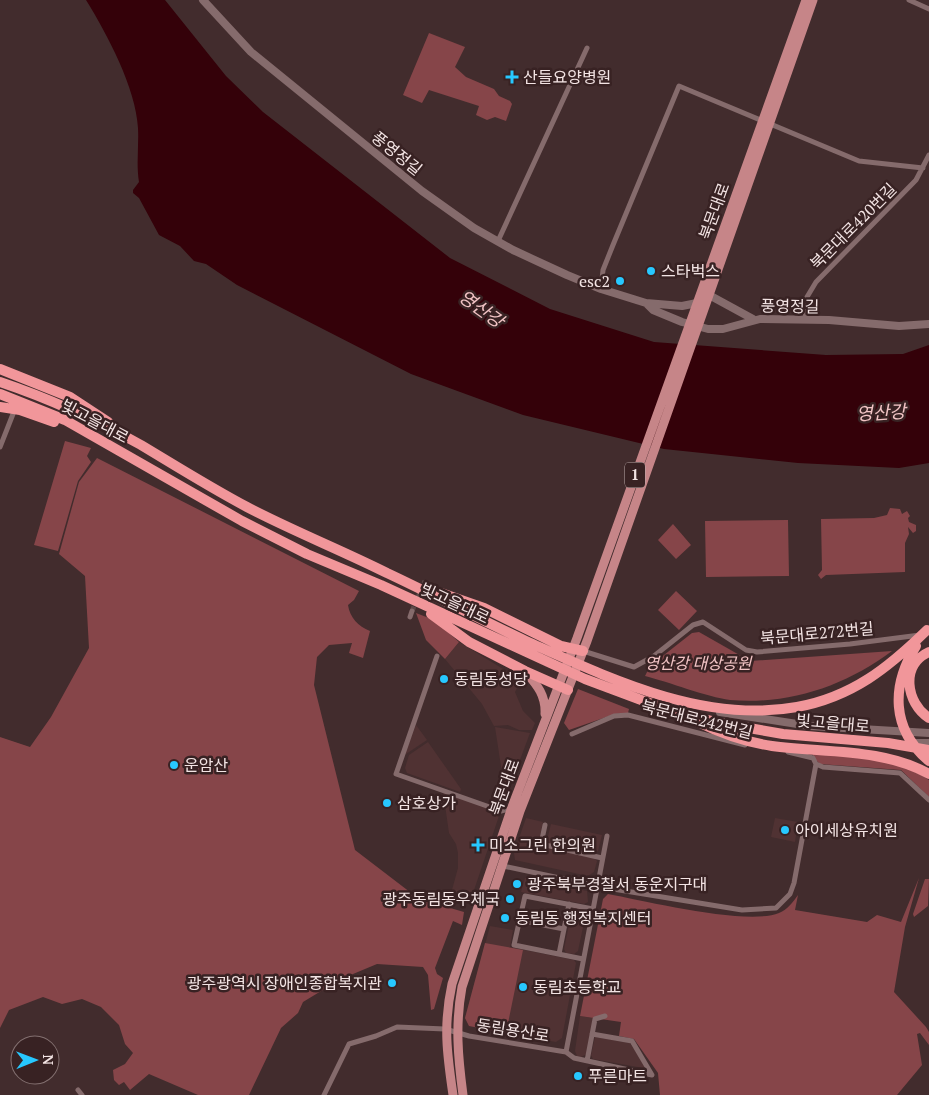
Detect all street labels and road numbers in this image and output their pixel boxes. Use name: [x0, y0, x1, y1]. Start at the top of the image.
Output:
street label: 풍영정길: [367, 126, 427, 180]
street label: 북문대로420번길: [805, 178, 901, 274]
street label: 북문대로: [694, 179, 734, 242]
street label: 풍영정길: [760, 294, 820, 318]
street label: 빛고을대로: [57, 394, 133, 448]
road number: 1: [625, 462, 645, 488]
street label: 빛고을대로: [417, 577, 493, 629]
street label: 북문대로272번길: [759, 617, 875, 649]
street label: 북문대로242번길: [639, 695, 755, 743]
street label: 빛고을대로: [795, 709, 871, 737]
street label: 북문대로: [484, 755, 524, 818]
street label: 동림용산로: [475, 1013, 551, 1047]

